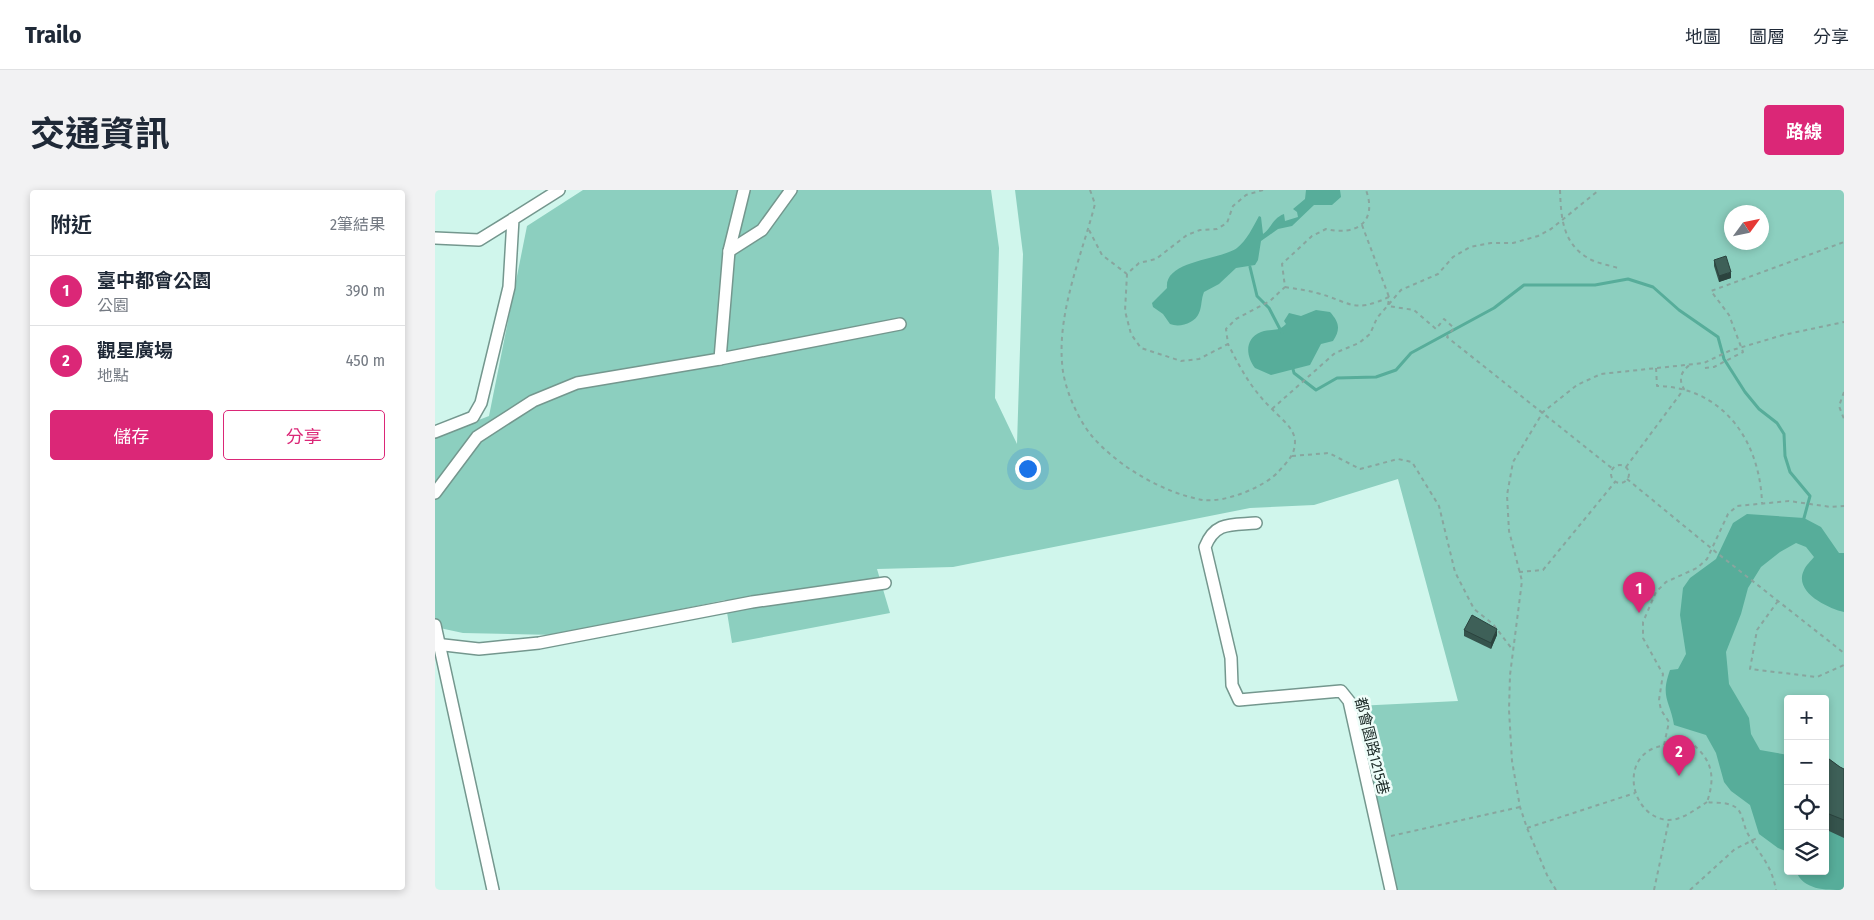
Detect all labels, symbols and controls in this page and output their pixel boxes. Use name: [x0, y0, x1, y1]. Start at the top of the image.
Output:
text: Trailo: [25, 21, 82, 49]
text: 地圖: [1685, 26, 1721, 48]
text: 圖層: [1749, 26, 1785, 48]
text: 分享: [1813, 26, 1849, 48]
button: 路線: [1764, 105, 1844, 155]
text: 交通資訊: [30, 113, 170, 155]
north arrow: [1724, 205, 1769, 250]
text: 附近: [50, 212, 92, 238]
text: 2筆結果: [330, 215, 385, 234]
text: 臺中都會公園: [97, 269, 211, 292]
text: 1: [63, 281, 69, 300]
text: 390 m: [346, 281, 385, 300]
text: 公園: [97, 296, 129, 315]
text: 觀星廣場: [97, 339, 173, 362]
text: 2: [62, 351, 70, 370]
text: 450 m: [346, 351, 385, 370]
text: 地點: [97, 366, 129, 385]
button: 儲存: [50, 410, 213, 460]
button: 分享: [223, 410, 385, 460]
your location: [1015, 456, 1041, 482]
pin: 1: [1623, 572, 1655, 613]
street label: 都會園路1215巷: [1351, 695, 1393, 797]
map controls: [1784, 695, 1829, 875]
button: +: [1784, 695, 1829, 740]
pin: 2: [1663, 735, 1695, 776]
button: −: [1784, 740, 1829, 785]
button: locate: [1784, 785, 1829, 830]
button: layers: [1784, 830, 1829, 875]

